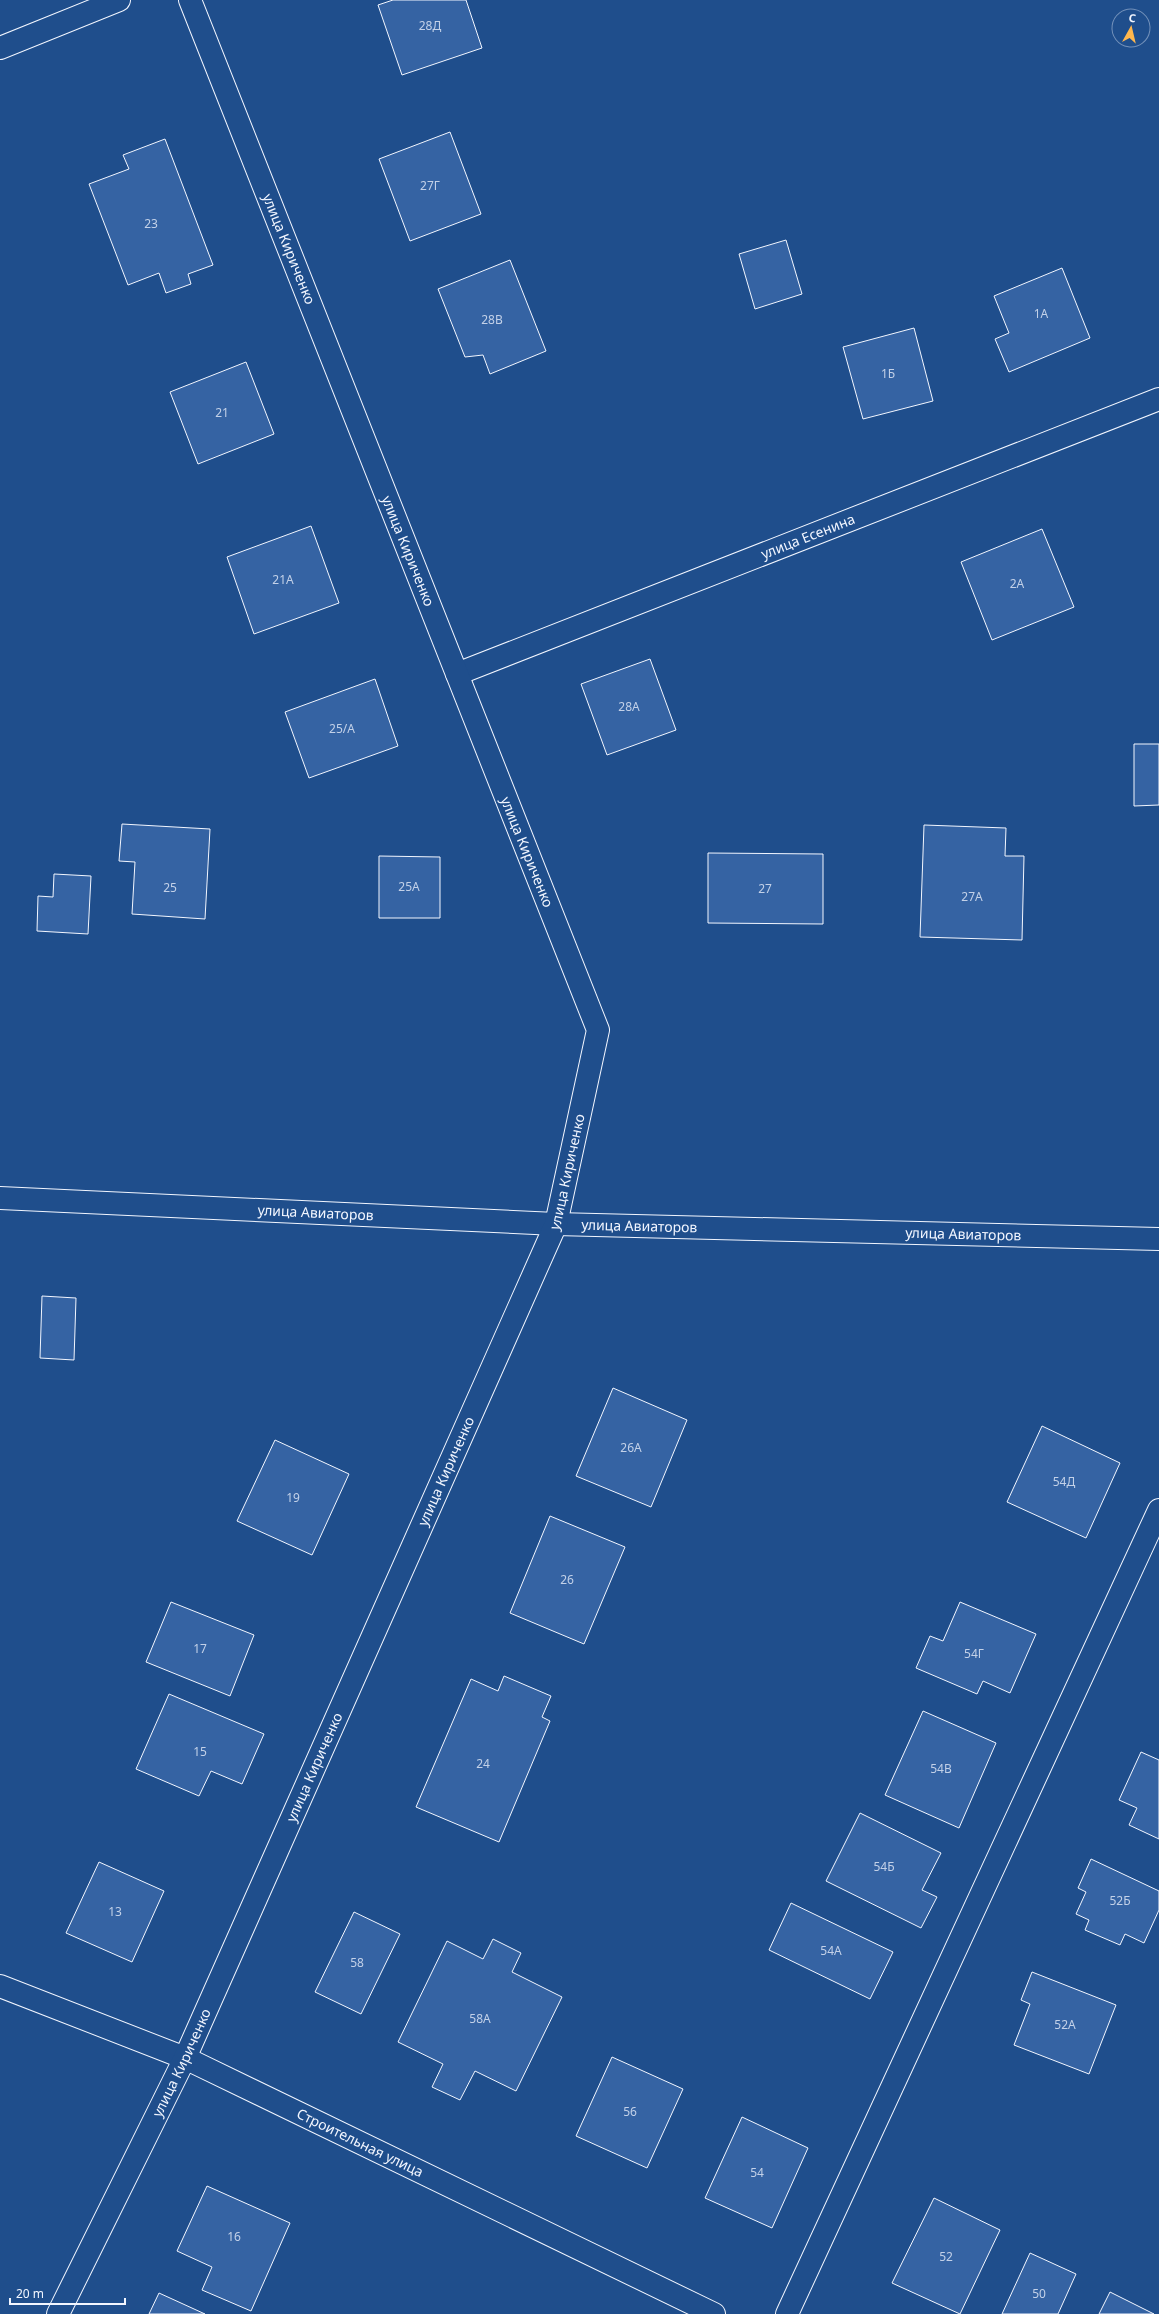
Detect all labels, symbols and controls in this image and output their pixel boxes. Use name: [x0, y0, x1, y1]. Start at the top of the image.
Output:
north arrow: [1111, 8, 1151, 48]
text: С: [1128, 10, 1137, 26]
house number: 28Д: [419, 17, 441, 34]
house number: 27Г: [420, 177, 440, 194]
street label: улица Кириченко: [259, 191, 320, 307]
house number: 23: [144, 215, 158, 232]
house number: 1А: [1034, 305, 1049, 322]
house number: 28В: [481, 311, 503, 328]
house number: 1Б: [881, 365, 895, 382]
house number: 21: [215, 404, 229, 421]
street label: улица Кириченко: [378, 493, 439, 609]
street label: улица Есенина: [758, 509, 858, 563]
house number: 21А: [272, 571, 294, 588]
house number: 2А: [1010, 575, 1025, 592]
house number: 28А: [618, 698, 640, 715]
house number: 25/А: [329, 720, 355, 737]
street label: улица Кириченко: [497, 794, 558, 910]
house number: 25А: [398, 878, 420, 895]
house number: 25: [163, 879, 177, 896]
house number: 27: [758, 880, 772, 897]
house number: 27А: [961, 888, 983, 905]
street label: улица Кириченко: [545, 1112, 589, 1233]
street label: улица Авиаторов: [257, 1200, 374, 1224]
street label: улица Авиаторов: [581, 1215, 698, 1237]
street label: улица Авиаторов: [905, 1223, 1022, 1245]
street label: улица Кириченко: [413, 1413, 478, 1529]
house number: 26А: [620, 1439, 642, 1456]
house number: 54Д: [1053, 1473, 1075, 1490]
house number: 19: [286, 1489, 300, 1506]
house number: 26: [560, 1571, 574, 1588]
house number: 17: [193, 1640, 207, 1657]
house number: 54Г: [964, 1645, 984, 1662]
street label: улица Кириченко: [281, 1709, 347, 1825]
house number: 15: [193, 1743, 207, 1760]
house number: 24: [476, 1755, 490, 1772]
house number: 54В: [930, 1760, 952, 1777]
house number: 54Б: [873, 1858, 895, 1875]
house number: 52Б: [1109, 1892, 1131, 1909]
house number: 13: [108, 1903, 122, 1920]
house number: 54А: [820, 1942, 842, 1959]
house number: 58: [350, 1954, 364, 1971]
street label: улица Кириченко: [147, 2005, 215, 2120]
house number: 58А: [469, 2010, 491, 2027]
house number: 52А: [1054, 2016, 1076, 2033]
street label: Строительная улица: [294, 2103, 427, 2181]
house number: 56: [623, 2103, 637, 2120]
house number: 54: [750, 2164, 764, 2181]
house number: 16: [227, 2228, 241, 2245]
house number: 52: [939, 2248, 953, 2265]
scale bar: [10, 2280, 125, 2306]
text: 20 m: [16, 2285, 44, 2302]
house number: 50: [1032, 2285, 1046, 2302]

